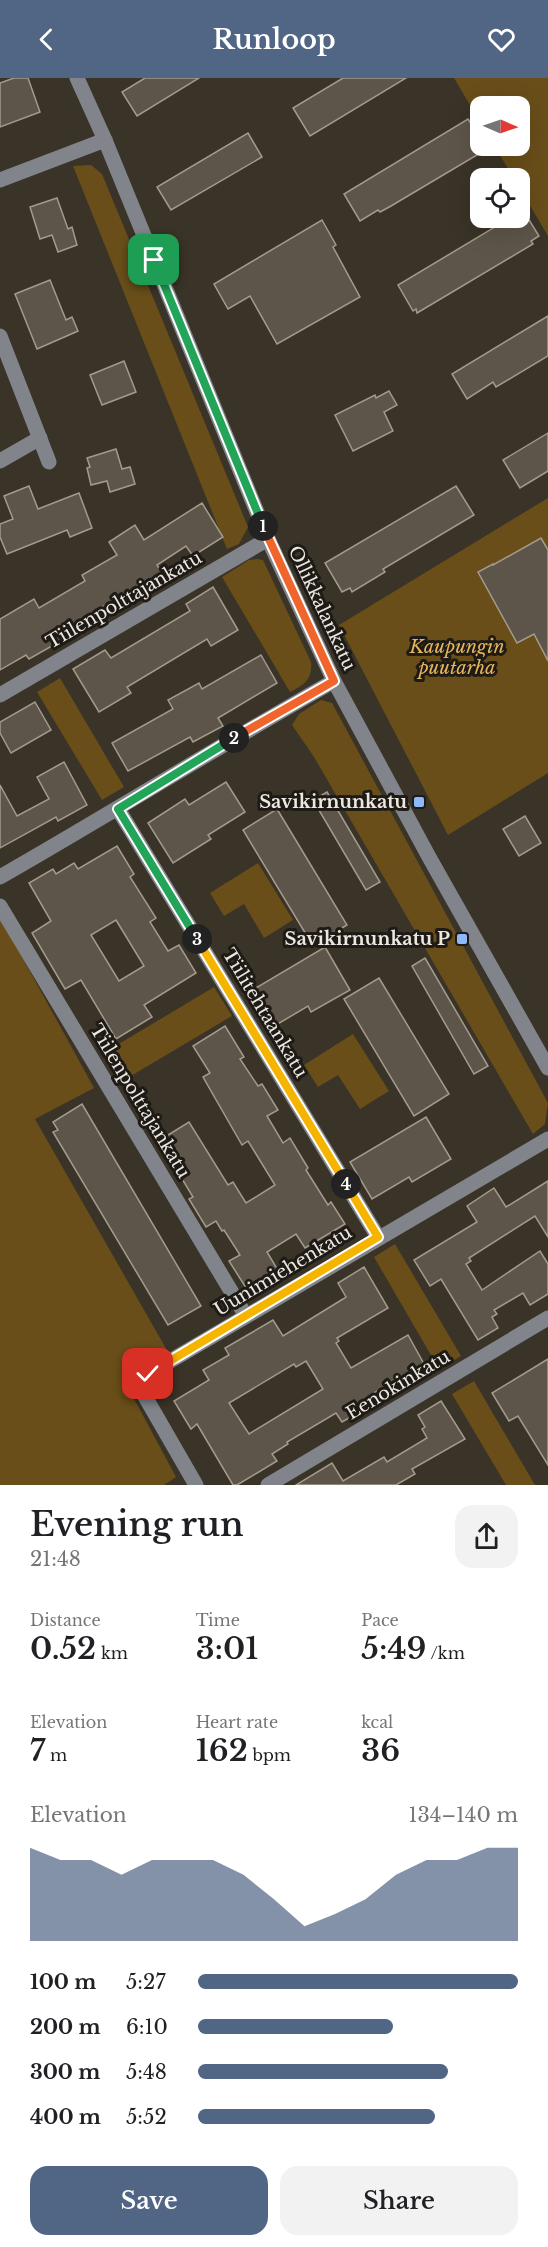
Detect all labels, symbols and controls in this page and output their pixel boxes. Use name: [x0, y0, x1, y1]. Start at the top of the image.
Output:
icon: back: [30, 23, 63, 56]
text: Runloop: [212, 23, 336, 56]
icon: heart: [485, 23, 518, 56]
north arrow: [470, 96, 530, 156]
map controls: [470, 96, 530, 228]
button: locate: [470, 168, 530, 228]
pin: [128, 234, 179, 285]
icon: arrive: [137, 243, 170, 276]
pin: 1: [248, 511, 278, 541]
text: 1: [260, 516, 266, 536]
street label: Ollikkalankatu: [284, 542, 360, 674]
street label: Tiilenpolttajankatu: [42, 546, 206, 654]
park label: Kaupungin puutarha: [409, 636, 504, 679]
pin: 2: [219, 723, 249, 753]
text: 2: [229, 728, 239, 748]
place label: Savikirnunkatu: [259, 791, 407, 813]
marker: Savikirnunkatu: [412, 795, 426, 809]
pin: 3: [182, 924, 212, 954]
place label: Savikirnunkatu P: [284, 928, 450, 950]
text: 3: [192, 929, 202, 949]
marker: Savikirnunkatu P: [455, 932, 469, 946]
street label: Tiilitehtaankatu: [218, 944, 312, 1082]
street label: Tiilenpolttajankatu: [85, 1020, 195, 1182]
pin: 4: [331, 1169, 361, 1199]
text: 4: [341, 1174, 351, 1194]
street label: Uunimiehenkatu: [210, 1221, 356, 1321]
street label: Eenokinkatu: [342, 1345, 454, 1425]
pin: [122, 1348, 173, 1399]
icon: check: [131, 1357, 164, 1390]
text: Evening run: [30, 1504, 244, 1545]
button: share: [455, 1505, 518, 1568]
text: 21:48: [30, 1547, 81, 1571]
text: Distance: [30, 1610, 101, 1630]
text: Time: [196, 1610, 240, 1630]
text: Pace: [361, 1610, 399, 1630]
text: 0.52: [30, 1630, 96, 1667]
text: 3:01: [196, 1630, 259, 1667]
text: 5:49: [361, 1630, 427, 1667]
text: km: [96, 1643, 128, 1663]
text: /km: [427, 1643, 465, 1663]
text: Elevation: [30, 1712, 107, 1732]
text: Heart rate: [196, 1712, 278, 1732]
text: kcal: [361, 1712, 393, 1732]
text: 7: [30, 1732, 45, 1769]
text: 162: [196, 1732, 248, 1769]
text: 36: [361, 1732, 400, 1769]
text: m: [45, 1745, 67, 1765]
text: bpm: [248, 1745, 291, 1765]
text: Elevation: [30, 1803, 127, 1827]
text: 134–140 m: [408, 1803, 518, 1827]
text: 100 m: [30, 1970, 96, 1994]
text: 5:27: [126, 1970, 165, 1994]
text: 200 m: [30, 2015, 101, 2039]
text: 6:10: [126, 2015, 168, 2039]
text: 300 m: [30, 2060, 100, 2084]
text: 5:48: [126, 2060, 167, 2084]
text: 400 m: [30, 2105, 101, 2129]
text: 5:52: [126, 2105, 167, 2129]
button: Save: [30, 2166, 268, 2235]
button: Share: [280, 2166, 518, 2235]

